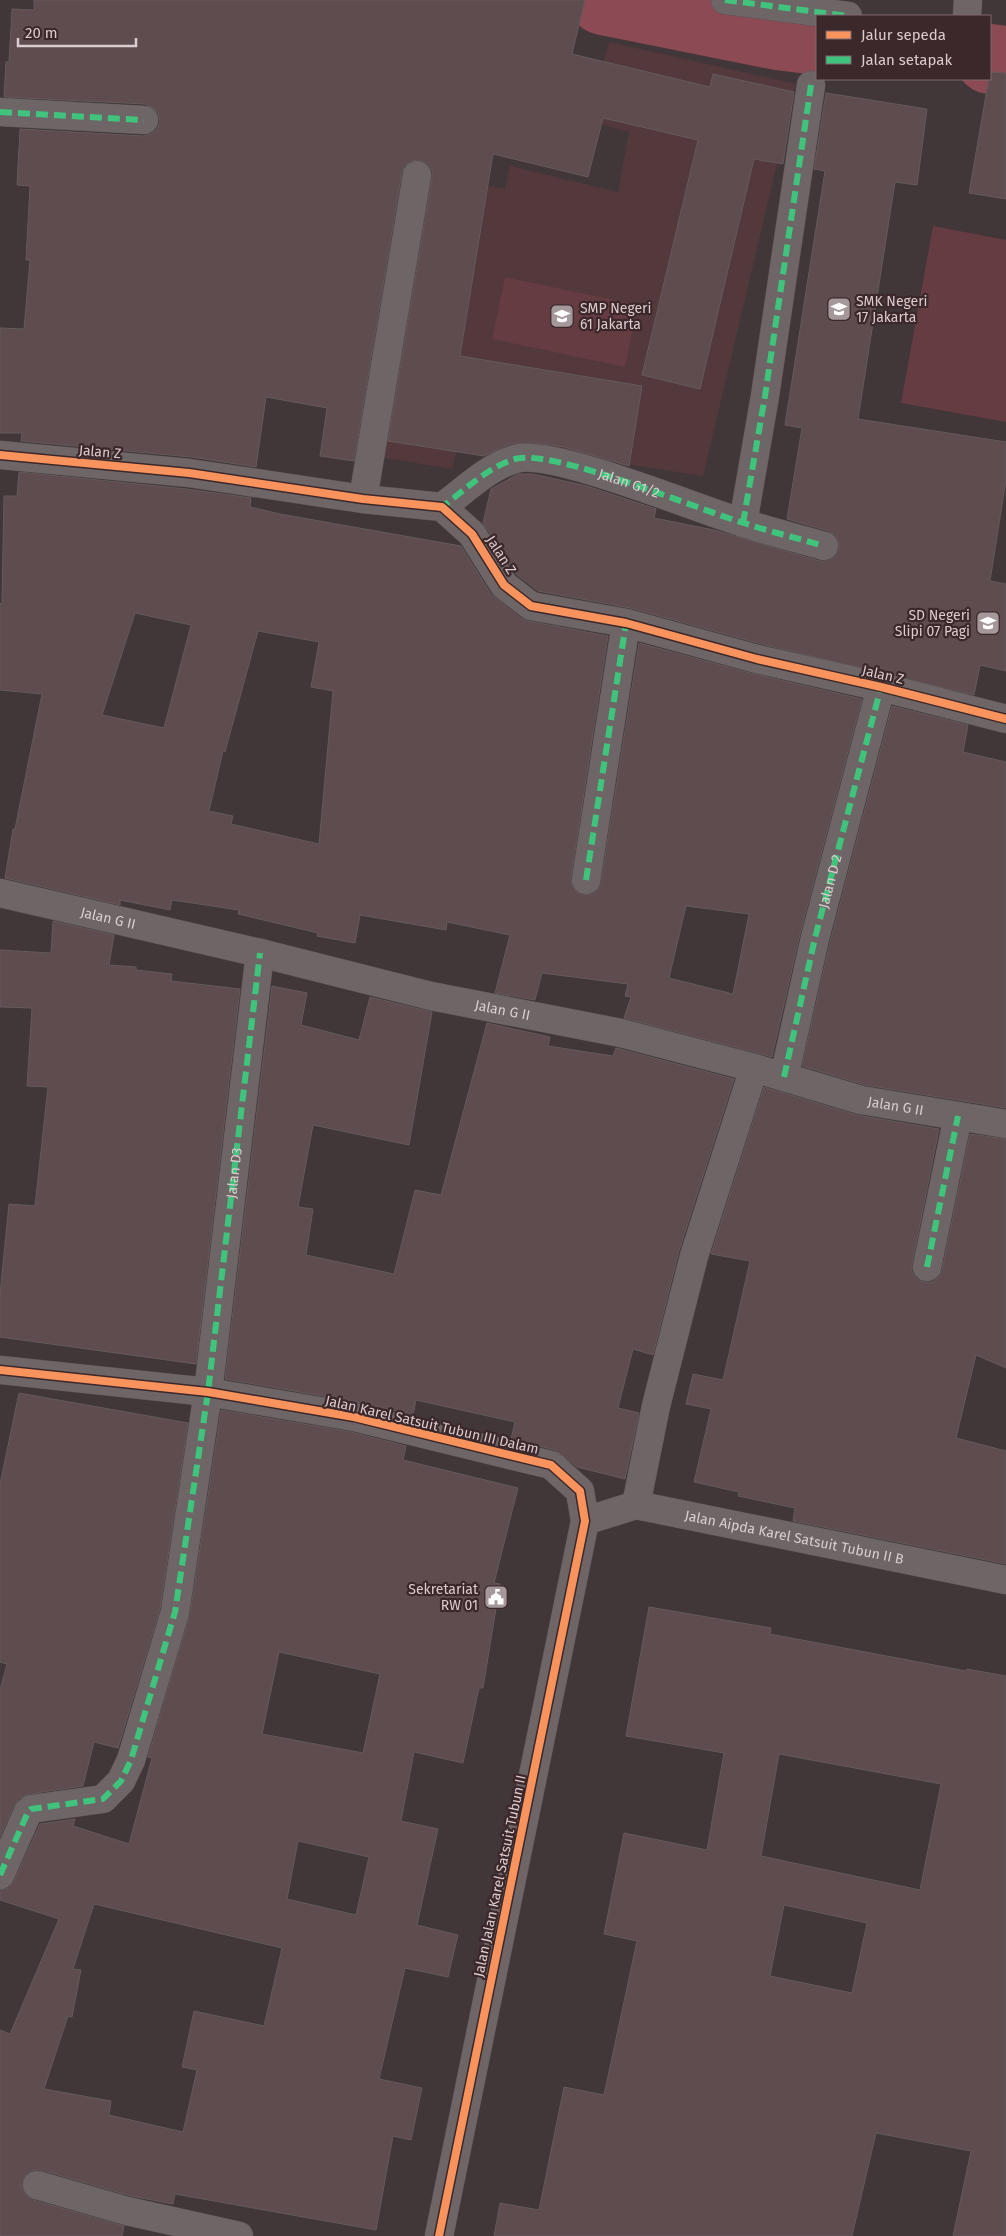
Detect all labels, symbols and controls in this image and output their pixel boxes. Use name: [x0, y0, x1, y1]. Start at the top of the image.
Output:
scale bar: [18, 15, 135, 47]
legend: [816, 15, 991, 80]
text: 20 m: [25, 24, 58, 42]
text: Jalur sepeda: [861, 26, 946, 44]
text: Jalan setapak: [861, 51, 952, 69]
place label: SMK Negeri 17 Jakarta: [856, 293, 928, 326]
school or university icon: SMK Negeri 17 Jakarta: [826, 296, 852, 322]
place label: SMP Negeri 61 Jakarta: [580, 300, 651, 333]
school or university icon: SMP Negeri 61 Jakarta: [549, 303, 575, 329]
street label: Jalan Z: [78, 442, 122, 462]
street label: Jalan G1/2: [596, 465, 662, 501]
street label: Jalan Z: [482, 532, 520, 578]
place label: SD Negeri Slipi 07 Pagi: [895, 607, 970, 640]
school or university icon: SD Negeri Slipi 07 Pagi: [975, 610, 1001, 636]
street label: Jalan Z: [860, 662, 906, 688]
street label: Jalan D 2: [815, 852, 845, 910]
street label: Jalan G II: [79, 903, 137, 933]
street label: Jalan G II: [473, 996, 532, 1024]
street label: Jalan G II: [866, 1093, 925, 1119]
street label: Jalan D3: [222, 1147, 245, 1199]
street label: Jalan Karel Satsuit Tubun III Dalam: [324, 1392, 540, 1458]
street label: Jalan Aipda Karel Satsuit Tubun II B: [683, 1507, 905, 1568]
place label: Sekretariat RW 01: [408, 1581, 479, 1614]
public building icon: Sekretariat RW 01: [483, 1584, 509, 1610]
street label: Jalan Jalan Karel Satsuit Tubun II: [470, 1773, 530, 1979]

